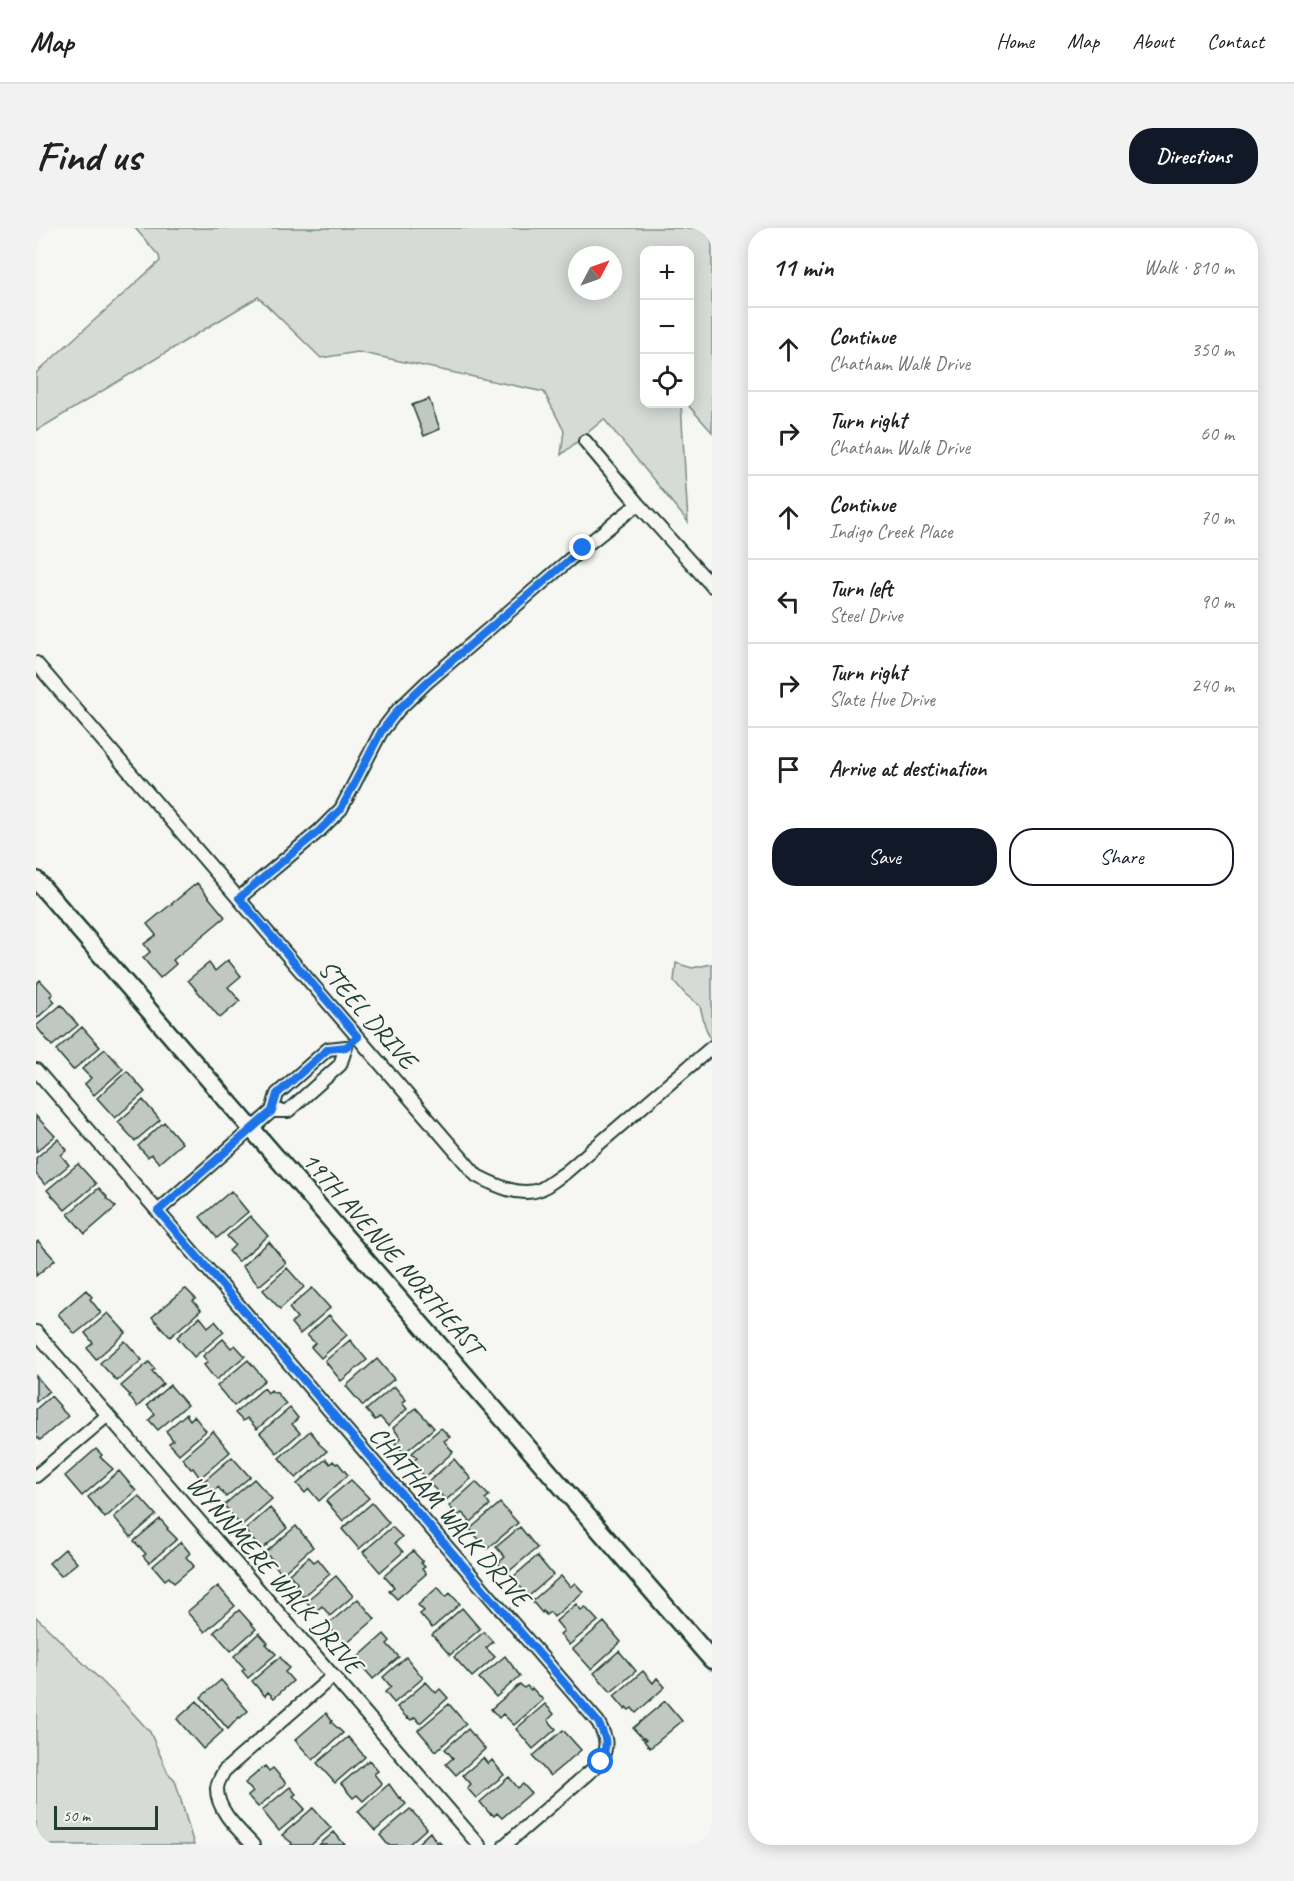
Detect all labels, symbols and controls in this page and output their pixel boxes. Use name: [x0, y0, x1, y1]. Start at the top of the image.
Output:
text: Map: [30, 24, 73, 59]
text: Home: [996, 28, 1034, 54]
text: Map: [1067, 28, 1099, 54]
text: About: [1132, 28, 1174, 54]
text: Contact: [1207, 28, 1264, 54]
button: Directions: [1129, 128, 1258, 184]
text: Find us: [36, 130, 141, 183]
north arrow: [568, 246, 622, 300]
map controls: [640, 246, 694, 408]
button: +: [640, 246, 694, 300]
text: 11 min: [772, 251, 834, 284]
text: Walk · 810 m: [1144, 255, 1234, 280]
button: −: [640, 300, 694, 354]
text: Continue: [829, 323, 895, 351]
icon: ahead: [772, 333, 805, 366]
text: 350 m: [1191, 337, 1234, 362]
text: Chatham Walk Drive: [829, 351, 970, 376]
button: locate: [640, 354, 694, 408]
text: Turn right: [829, 407, 906, 435]
icon: right: [772, 417, 805, 450]
text: 60 m: [1200, 421, 1234, 446]
text: Chatham Walk Drive: [829, 435, 970, 460]
text: Continue: [829, 491, 895, 519]
icon: ahead: [772, 501, 805, 534]
text: 70 m: [1200, 505, 1234, 530]
text: Indigo Creek Place: [829, 519, 953, 544]
route end: [569, 534, 595, 560]
text: Turn left: [829, 575, 893, 603]
icon: left: [772, 585, 805, 618]
text: 90 m: [1200, 589, 1234, 614]
text: Steel Drive: [829, 603, 903, 628]
text: Turn right: [829, 659, 906, 687]
icon: right: [772, 669, 805, 702]
text: 240 m: [1191, 673, 1234, 698]
text: Slate Hue Drive: [829, 687, 935, 712]
icon: arrive: [772, 753, 805, 786]
text: Arrive at destination: [829, 755, 986, 783]
button: Save: [772, 828, 997, 886]
button: Share: [1009, 828, 1234, 886]
street label: STEEL DRIVE: [311, 953, 426, 1078]
street label: 19TH AVENUE NORTHEAST: [295, 1144, 494, 1366]
street label: CHATHAM WALK DRIVE: [362, 1419, 540, 1616]
street label: WYNNMERE WALK DRIVE: [179, 1468, 372, 1683]
route start: [587, 1748, 613, 1774]
scale bar: [54, 1803, 158, 1830]
text: 50 m: [63, 1806, 90, 1826]

